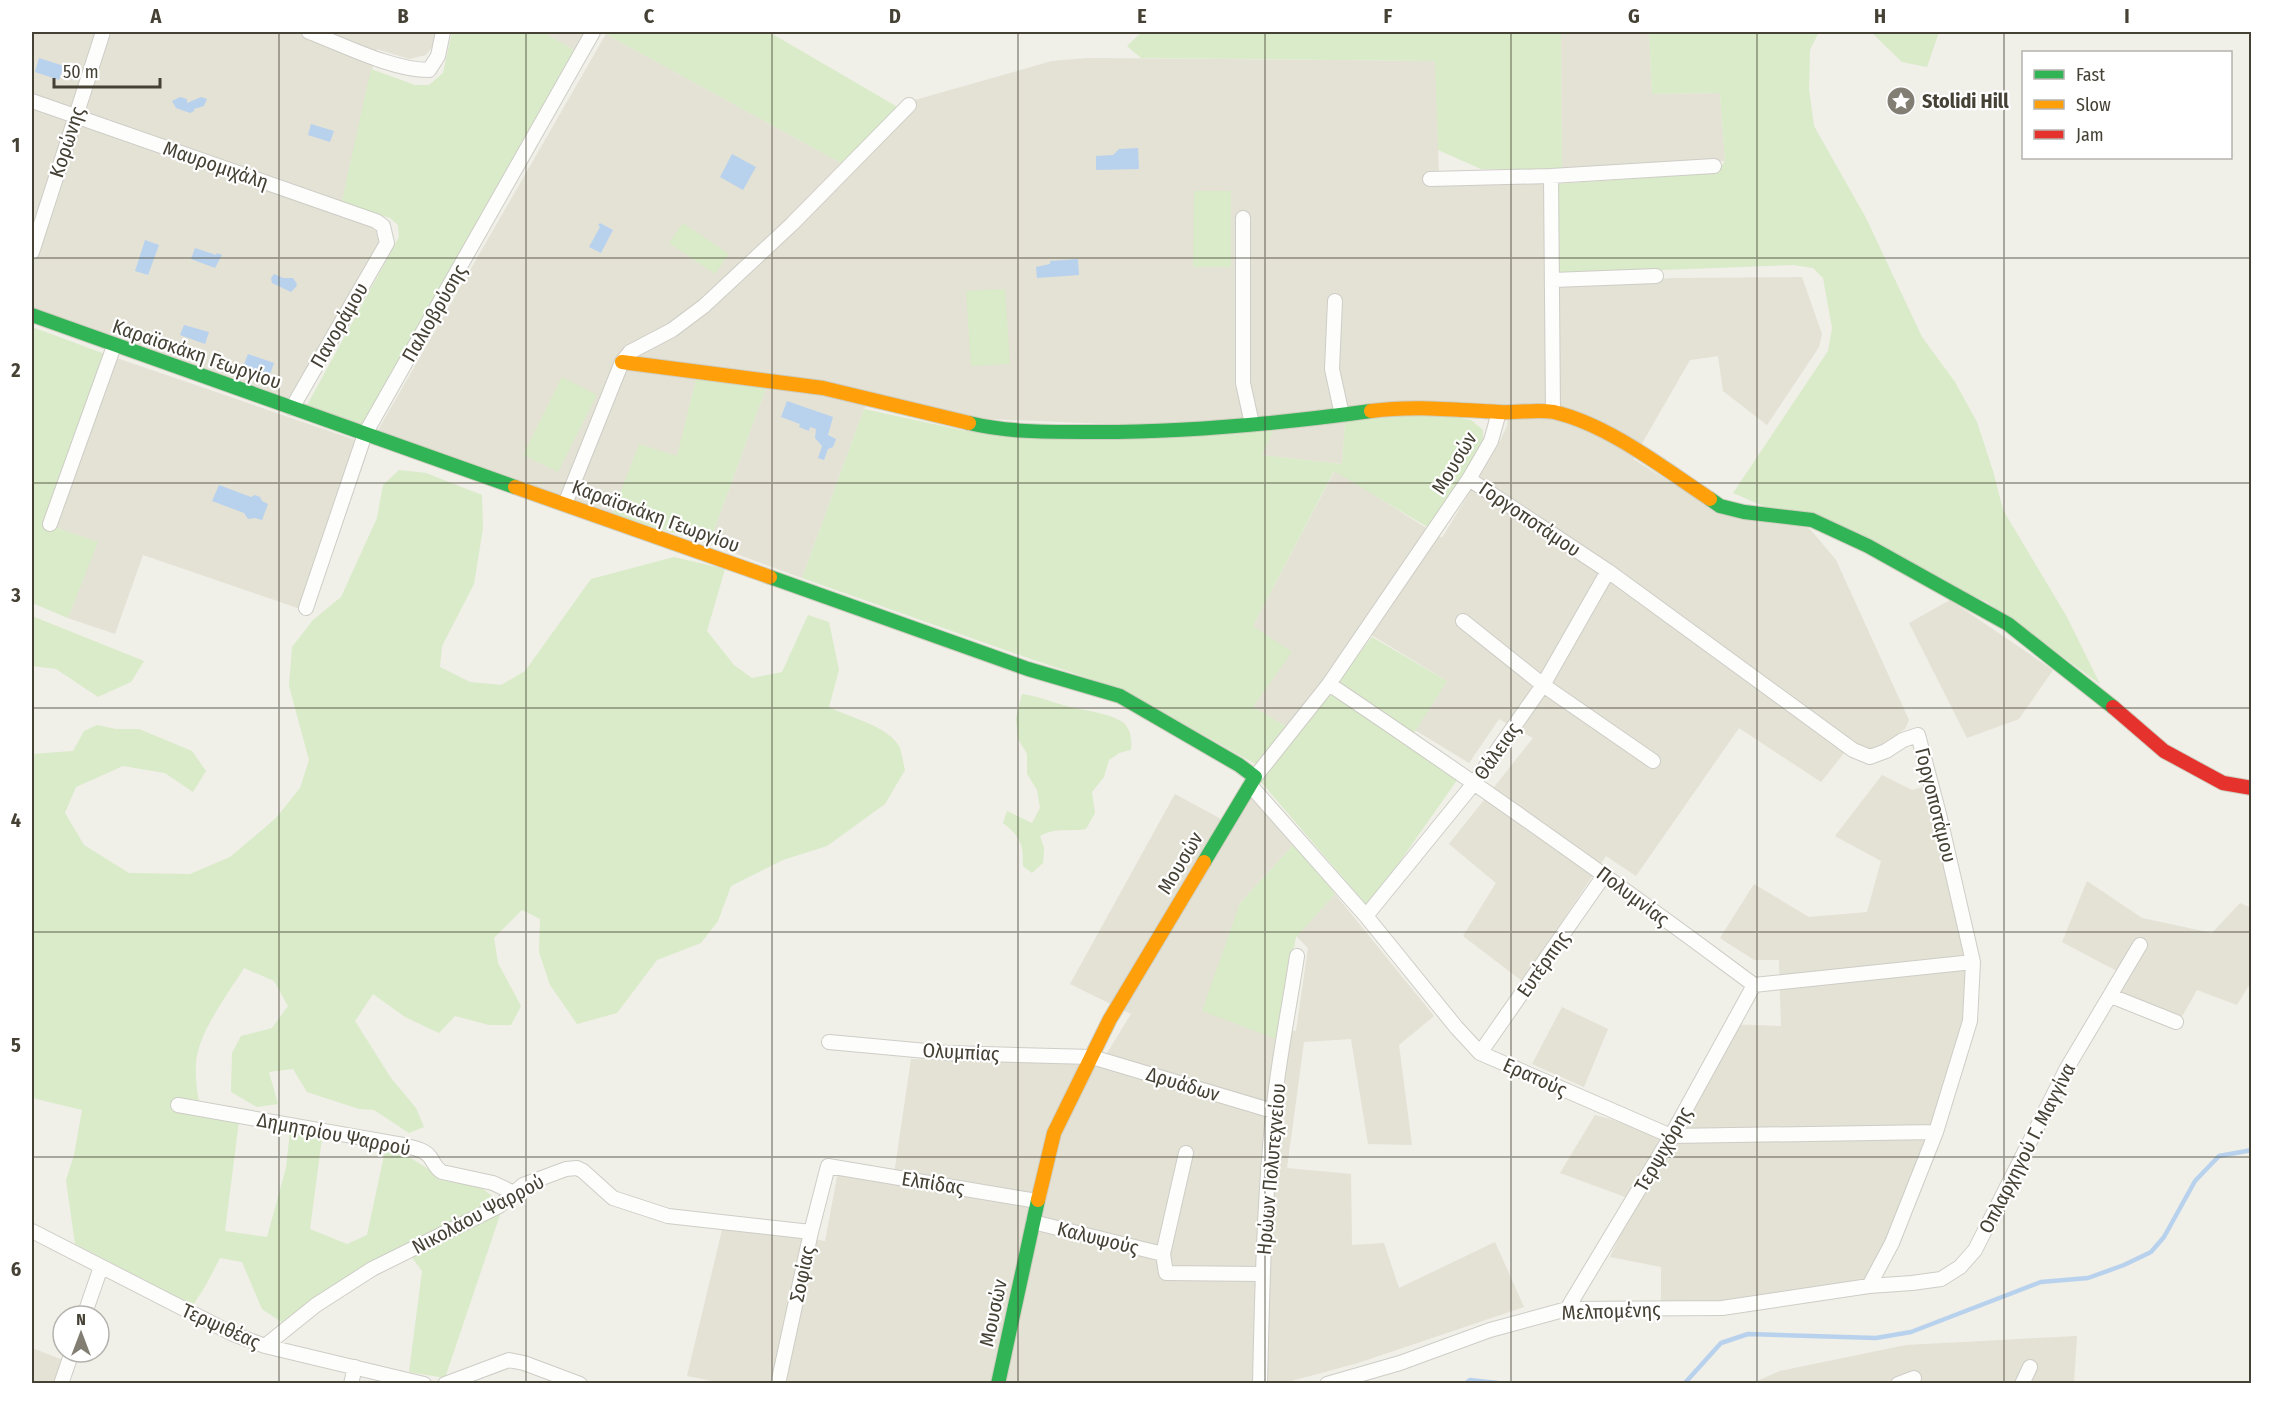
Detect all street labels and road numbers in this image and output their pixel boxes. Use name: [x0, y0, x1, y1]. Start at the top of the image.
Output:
street label: Κορώνης: [44, 103, 90, 180]
street label: Μαυρομιχάλη: [160, 136, 272, 194]
street label: Παλιοβρύσης: [397, 260, 472, 366]
street label: Πανοράμου: [305, 278, 373, 372]
street label: Καραϊσκάκη Γεωργίου: [109, 314, 285, 394]
street label: Μουσών: [1426, 427, 1482, 498]
street label: Καραϊσκάκη Γεωργίου: [569, 474, 743, 558]
street label: Γοργοποτάμου: [1475, 476, 1585, 562]
street label: Θάλειας: [1469, 717, 1526, 784]
street label: Γοργοποτάμου: [1910, 745, 1962, 865]
street label: Μουσών: [1152, 827, 1208, 898]
street label: Πολυμνίας: [1592, 861, 1674, 931]
street label: Ευτέρπης: [1512, 926, 1575, 1002]
street label: Ολυμπίας: [922, 1038, 1000, 1066]
street label: Ερατούς: [1499, 1052, 1571, 1102]
street label: Οπλαρχηγού Γ. Μαγγίνα: [1974, 1059, 2080, 1237]
street label: Δρυάδων: [1144, 1062, 1223, 1107]
street label: Ηρώων Πολυτεχνείου: [1252, 1082, 1290, 1256]
street label: Τερψιχόρης: [1629, 1102, 1697, 1196]
street label: Δημητρίου Ψαρρού: [255, 1107, 413, 1161]
street label: Ελπίδας: [900, 1166, 967, 1200]
street label: Νικολάου Ψαρρού: [408, 1169, 548, 1259]
street label: Καλυψούς: [1055, 1216, 1142, 1260]
street label: Σοφίας: [784, 1243, 820, 1304]
street label: Μουσών: [974, 1277, 1012, 1349]
street label: Μελπομένης: [1561, 1297, 1662, 1325]
street label: Τερψιθέας: [178, 1298, 264, 1354]

